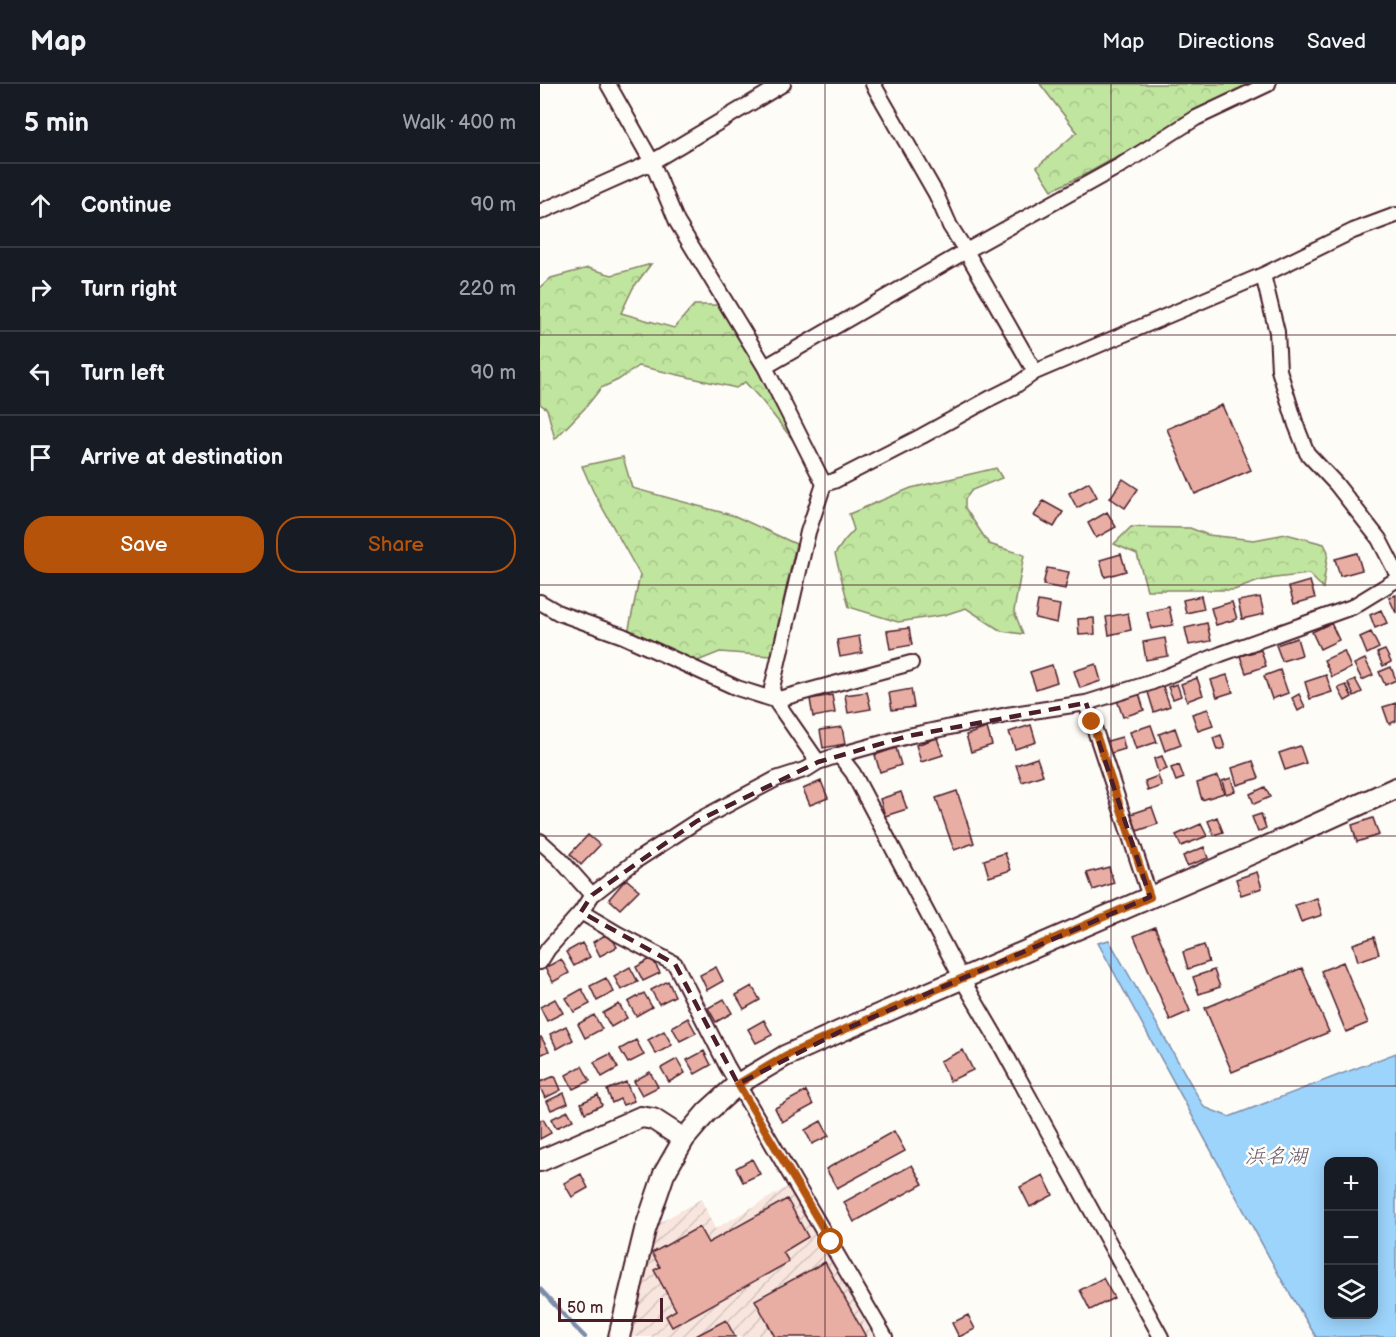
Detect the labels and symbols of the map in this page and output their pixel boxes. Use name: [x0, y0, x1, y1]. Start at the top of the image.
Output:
route end: [1078, 708, 1104, 734]
water label: 浜名湖: [1245, 1144, 1309, 1169]
route start: [817, 1228, 843, 1254]
scale bar: [558, 1295, 663, 1322]

